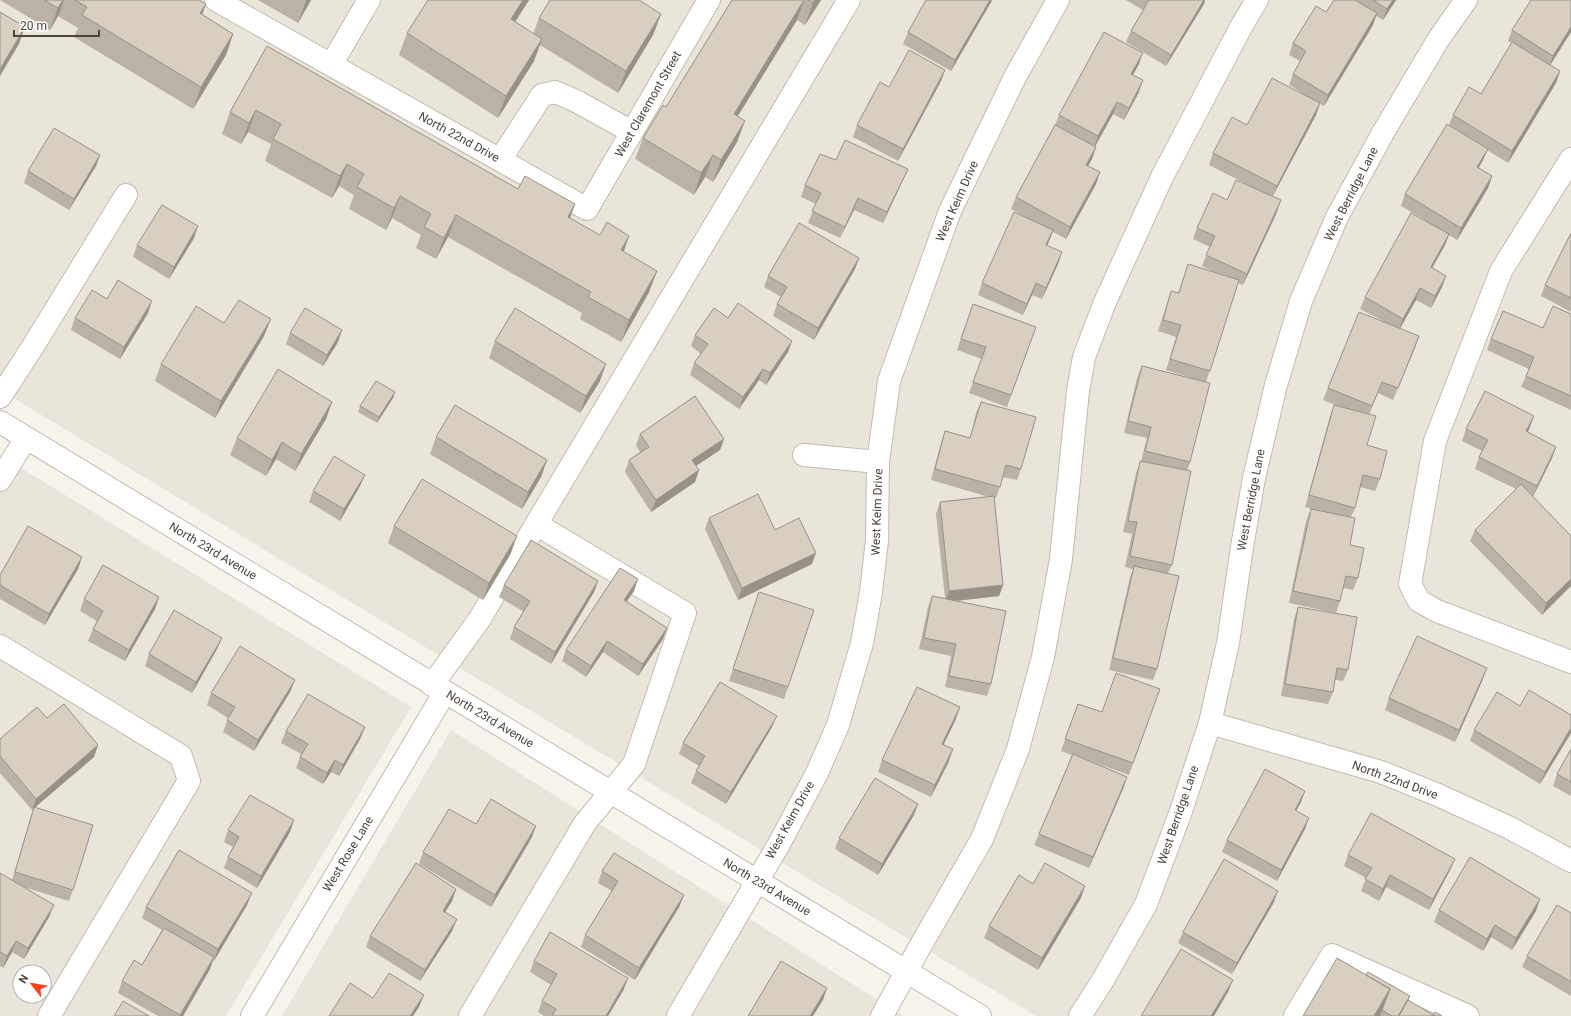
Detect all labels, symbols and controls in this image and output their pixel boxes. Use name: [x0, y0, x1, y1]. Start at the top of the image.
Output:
scale bar: [14, 12, 99, 38]
text: 20 m: [20, 19, 47, 33]
street label: West Claremont Street: [612, 48, 684, 159]
street label: North 22nd Drive: [416, 109, 502, 165]
street label: West Berridge Lane: [1321, 145, 1381, 243]
street label: West Keim Drive: [933, 158, 981, 244]
street label: West Berridge Lane: [1234, 448, 1268, 552]
street label: West Keim Drive: [868, 468, 886, 556]
street label: North 23rd Avenue: [167, 519, 259, 583]
street label: North 23rd Avenue: [444, 687, 536, 751]
street label: North 22nd Drive: [1350, 758, 1440, 802]
street label: West Berridge Lane: [1155, 764, 1201, 866]
street label: West Keim Drive: [763, 779, 817, 861]
street label: West Rose Lane: [320, 814, 376, 894]
street label: North 23rd Avenue: [721, 855, 813, 919]
north arrow: [12, 964, 52, 1004]
text: N: [16, 972, 32, 986]

